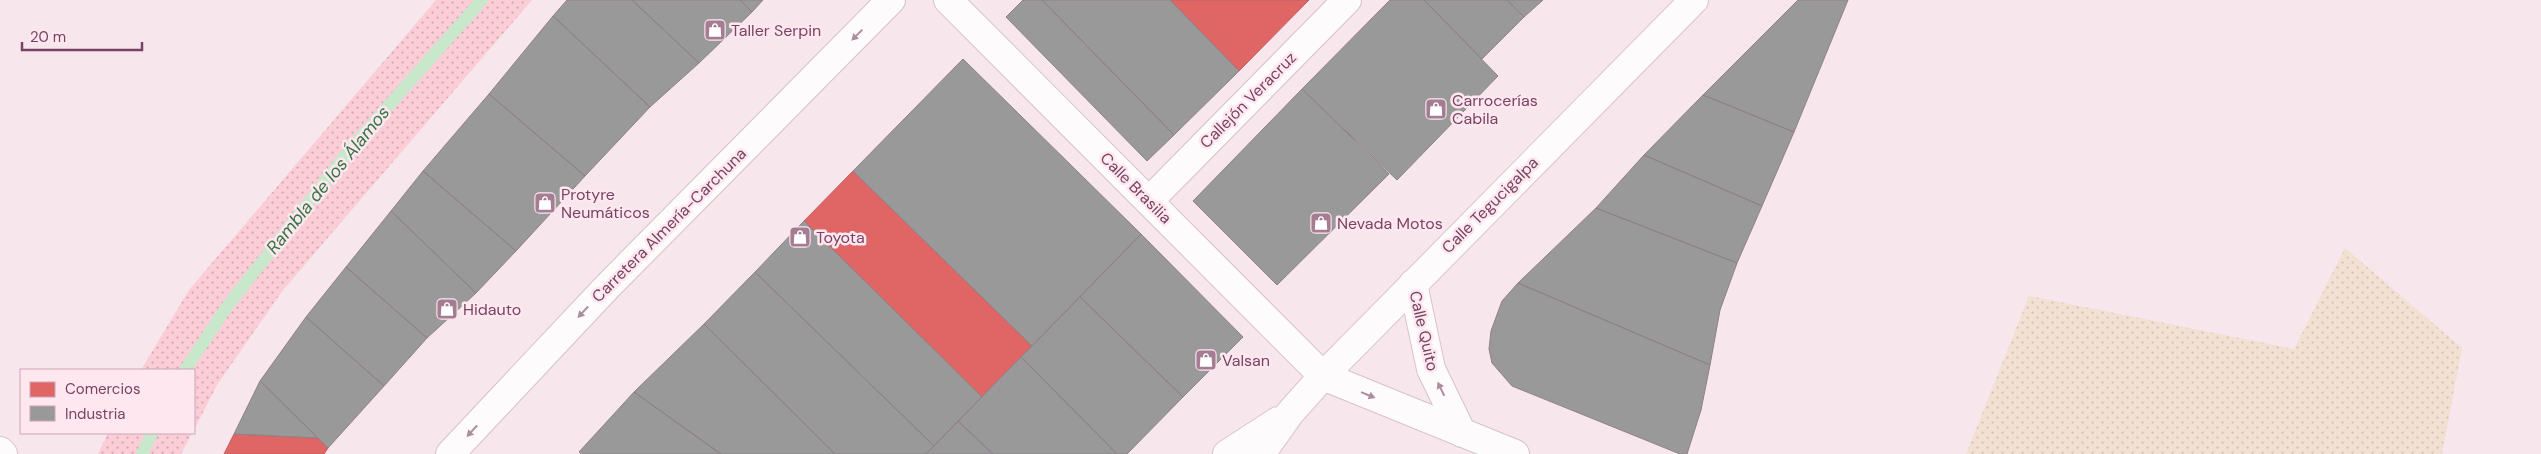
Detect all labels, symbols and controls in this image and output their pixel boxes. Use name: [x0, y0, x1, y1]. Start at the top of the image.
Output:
shop icon: Taller Serpin: [703, 18, 727, 42]
scale bar: [22, 20, 142, 52]
place label: Taller Serpin: [731, 20, 821, 41]
text: 20 m: [30, 27, 66, 47]
one-way arrow: [851, 28, 863, 40]
street label: Callejón Veracruz: [1195, 47, 1301, 153]
place label: Carrocerías Cabila: [1452, 90, 1538, 129]
shop icon: Carrocerías Cabila: [1424, 97, 1448, 121]
water label: Rambla de los Álamos: [261, 101, 395, 259]
street label: Carretera Almería-Carchuna: [587, 143, 751, 307]
street label: Calle Brasilia: [1096, 148, 1176, 228]
street label: Calle Tegucigalpa: [1437, 152, 1543, 258]
place label: Protyre Neumáticos: [561, 184, 650, 223]
shop icon: Protyre Neumáticos: [533, 191, 557, 215]
shop icon: Nevada Motos: [1309, 211, 1333, 235]
place label: Nevada Motos: [1337, 213, 1443, 234]
shop icon: Toyota: [788, 225, 812, 249]
place label: Toyota: [816, 227, 865, 248]
street label: Calle Quito: [1405, 289, 1443, 373]
shop icon: Hidauto: [435, 297, 459, 321]
place label: Hidauto: [463, 299, 521, 320]
one-way arrow: [577, 306, 589, 318]
shop icon: Valsan: [1194, 348, 1218, 372]
place label: Valsan: [1222, 350, 1270, 371]
legend: [20, 369, 195, 434]
text: Comercios: [65, 379, 140, 399]
one-way arrow: [1437, 382, 1445, 396]
one-way arrow: [1361, 391, 1375, 399]
text: Industria: [65, 404, 126, 424]
one-way arrow: [466, 424, 478, 436]

